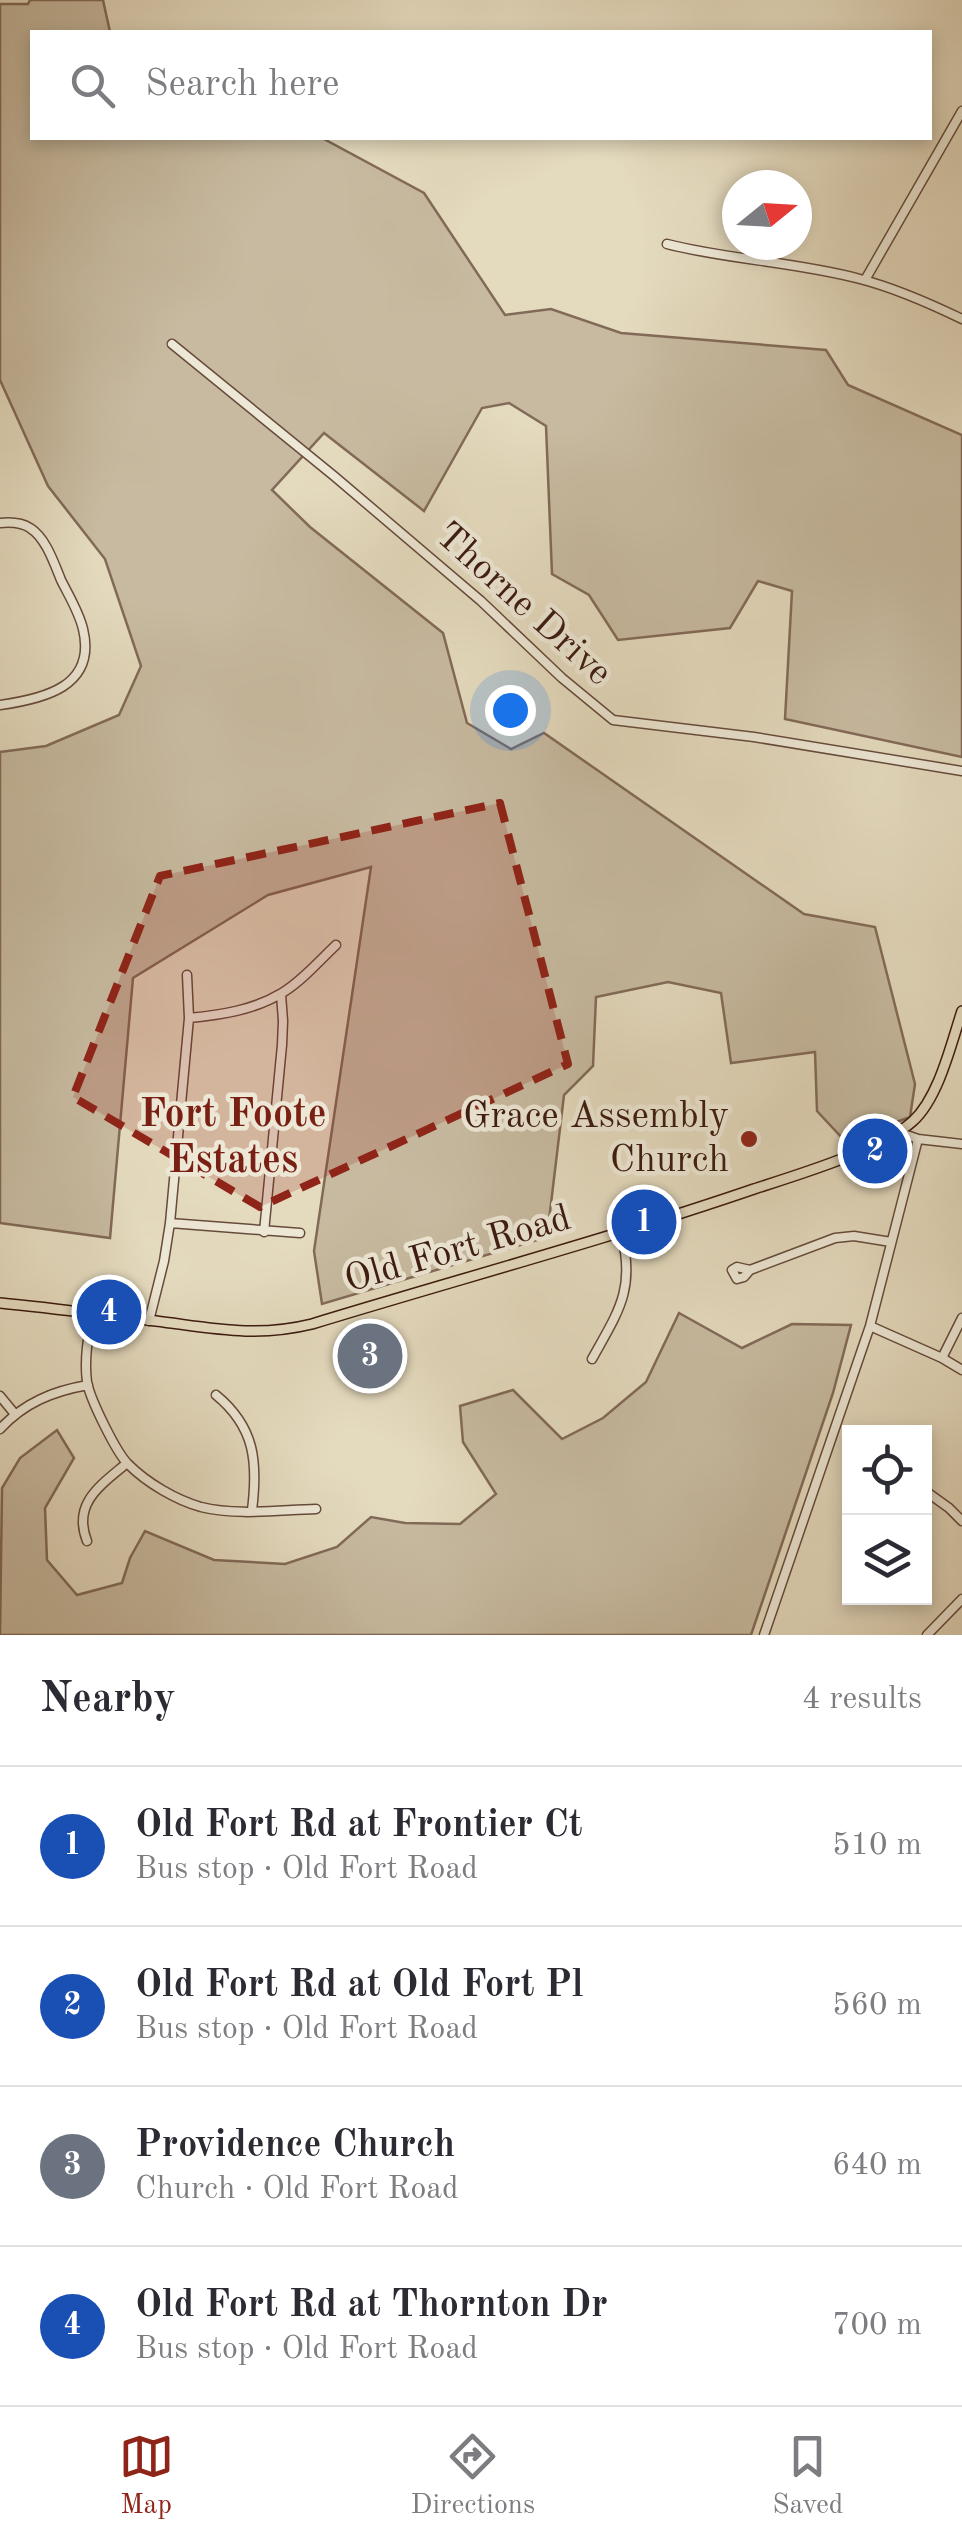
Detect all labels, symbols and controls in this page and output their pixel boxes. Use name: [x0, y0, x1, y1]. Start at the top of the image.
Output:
search box: [30, 30, 932, 140]
icon: search: [65, 58, 120, 113]
text: Search here: [145, 66, 340, 104]
north arrow: [722, 170, 812, 260]
street label: Thorne Drive: [428, 517, 618, 693]
your location: [485, 685, 536, 736]
district label: Fort Foote Estates: [139, 1096, 327, 1182]
place label: Grace Assembly Church: [463, 1098, 729, 1180]
pin: 2: [842, 1114, 908, 1188]
marker: Grace Assembly Church: [738, 1128, 760, 1150]
pin: 1: [612, 1184, 676, 1260]
street label: Old Fort Road: [341, 1200, 575, 1300]
pin: 4: [76, 1274, 142, 1350]
pin: 3: [338, 1318, 402, 1394]
map controls: [842, 1425, 932, 1605]
button: locate: [842, 1425, 932, 1515]
button: layers: [842, 1515, 932, 1605]
text: Nearby: [40, 1679, 176, 1721]
text: 4 results: [802, 1684, 922, 1716]
text: Old Fort Rd at Frontier Ct: [135, 1807, 583, 1845]
text: 1: [63, 1830, 82, 1862]
text: 510 m: [832, 1830, 922, 1862]
text: Bus stop · Old Fort Road: [135, 1854, 478, 1886]
text: Old Fort Rd at Old Fort Pl: [135, 1967, 583, 2005]
text: 2: [63, 1990, 82, 2022]
text: 560 m: [832, 1990, 922, 2022]
text: Bus stop · Old Fort Road: [135, 2014, 478, 2046]
text: Providence Church: [135, 2127, 455, 2165]
text: 3: [63, 2150, 82, 2182]
text: 640 m: [832, 2150, 922, 2182]
text: Church · Old Fort Road: [135, 2174, 459, 2206]
text: Old Fort Rd at Thornton Dr: [135, 2287, 608, 2325]
text: 4: [63, 2310, 82, 2342]
text: 700 m: [832, 2310, 922, 2342]
text: Bus stop · Old Fort Road: [135, 2334, 478, 2366]
tab: Map: [119, 2429, 174, 2524]
tab: Directions: [411, 2429, 535, 2524]
tab: Saved: [772, 2429, 843, 2524]

